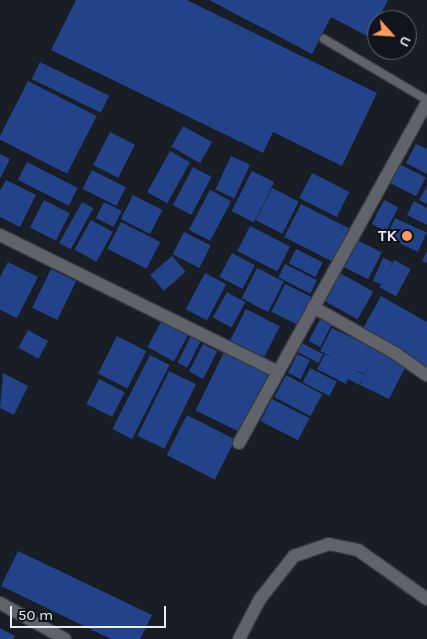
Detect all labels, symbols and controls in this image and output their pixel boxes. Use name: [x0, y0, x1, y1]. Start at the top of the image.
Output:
north arrow: [367, 10, 417, 60]
text: U: [395, 33, 415, 49]
place label: TK: [378, 226, 397, 246]
marker: TK: [401, 230, 413, 242]
scale bar: [12, 596, 169, 628]
text: 50 m: [18, 606, 53, 624]

